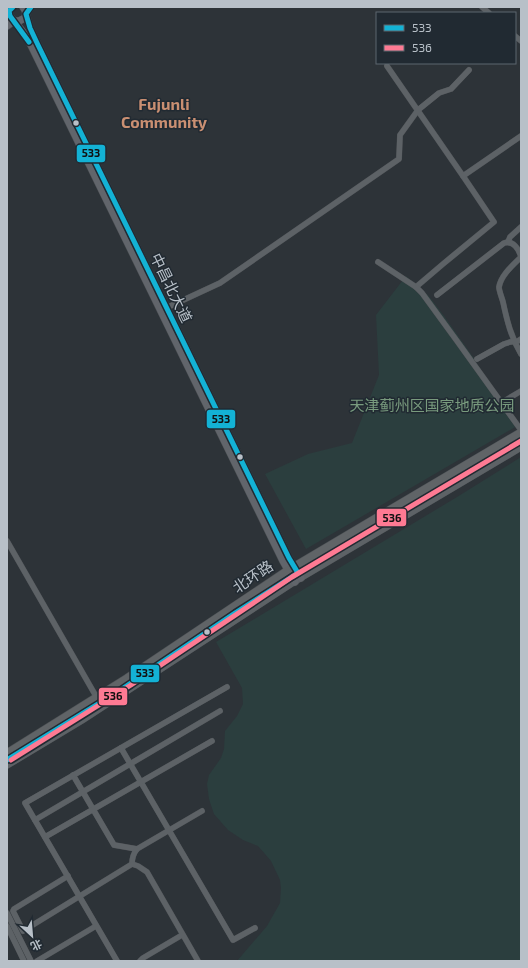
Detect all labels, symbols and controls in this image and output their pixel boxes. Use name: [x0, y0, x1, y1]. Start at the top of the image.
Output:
legend: [376, 12, 516, 64]
text: 533: [412, 20, 432, 34]
text: 536: [412, 40, 432, 54]
district label: Fujunli Community: [121, 94, 207, 132]
unlabelled marker: [71, 118, 81, 128]
line badge: 533: [76, 144, 106, 163]
text: 533: [82, 146, 100, 159]
street label: 中昌北大道: [147, 250, 196, 325]
park label: 天津蓟州区国家地质公园: [349, 396, 515, 414]
line badge: 533: [206, 409, 236, 429]
text: 533: [212, 412, 230, 425]
unlabelled marker: [235, 452, 245, 462]
line badge: 536: [376, 508, 407, 527]
text: 536: [383, 511, 402, 524]
street label: 北环路: [229, 556, 276, 596]
unlabelled marker: [202, 627, 212, 637]
line badge: 533: [130, 664, 160, 683]
text: 533: [136, 666, 154, 679]
line badge: 536: [98, 687, 128, 706]
text: 536: [104, 689, 123, 702]
north arrow: [12, 916, 52, 956]
text: 北: [29, 937, 44, 954]

